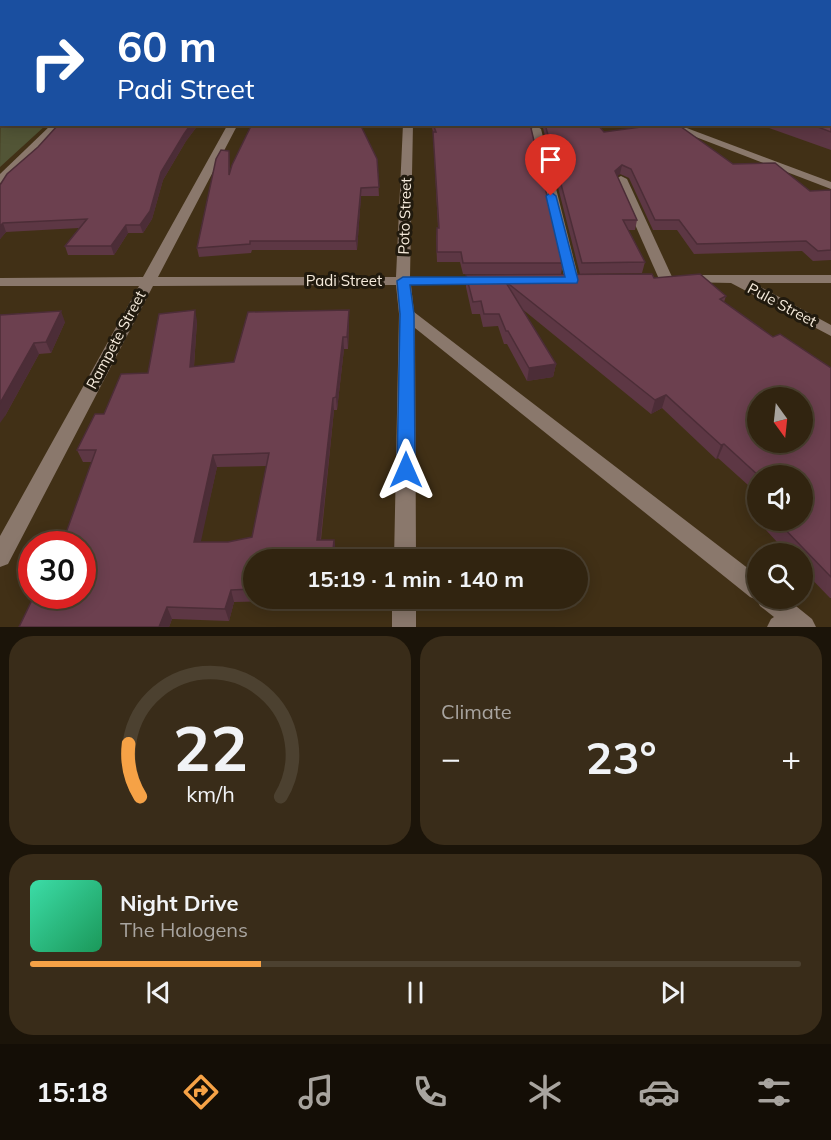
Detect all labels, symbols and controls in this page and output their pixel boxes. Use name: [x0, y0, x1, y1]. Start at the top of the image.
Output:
text: 60 m: [117, 20, 217, 73]
icon: right: [18, 24, 96, 102]
text: Padi Street: [117, 72, 254, 106]
pin: [525, 134, 576, 196]
icon: arrive: [534, 143, 567, 176]
street label: Poto Street: [394, 177, 415, 255]
street label: Padi Street: [306, 271, 382, 290]
street label: Pule Street: [744, 278, 820, 331]
street label: Rampete Street: [82, 287, 149, 392]
north arrow: [747, 387, 813, 453]
map controls: [747, 387, 813, 609]
position arrow: [374, 438, 438, 502]
button: sound: [747, 465, 813, 531]
speed limit sign: 30: [18, 531, 96, 609]
button: search: [747, 543, 813, 609]
text: 15:19 · 1 min · 140 m: [307, 565, 524, 593]
text: Climate: [441, 699, 512, 724]
text: 22: [173, 708, 247, 787]
text: 23°: [585, 729, 657, 785]
text: −: [441, 737, 461, 778]
text: +: [781, 737, 801, 778]
text: km/h: [186, 781, 234, 808]
text: Night Drive: [120, 889, 239, 917]
text: The Halogens: [120, 917, 248, 942]
icon: previous: [142, 976, 175, 1009]
icon: pause: [399, 976, 432, 1009]
icon: next: [656, 976, 689, 1009]
icon: directions: [180, 1071, 222, 1113]
icon: music: [295, 1071, 337, 1113]
icon: phone: [409, 1071, 451, 1113]
icon: climate: [524, 1071, 566, 1113]
icon: car: [638, 1071, 680, 1113]
icon: filters: [753, 1071, 795, 1113]
text: 15:18: [36, 1075, 108, 1109]

